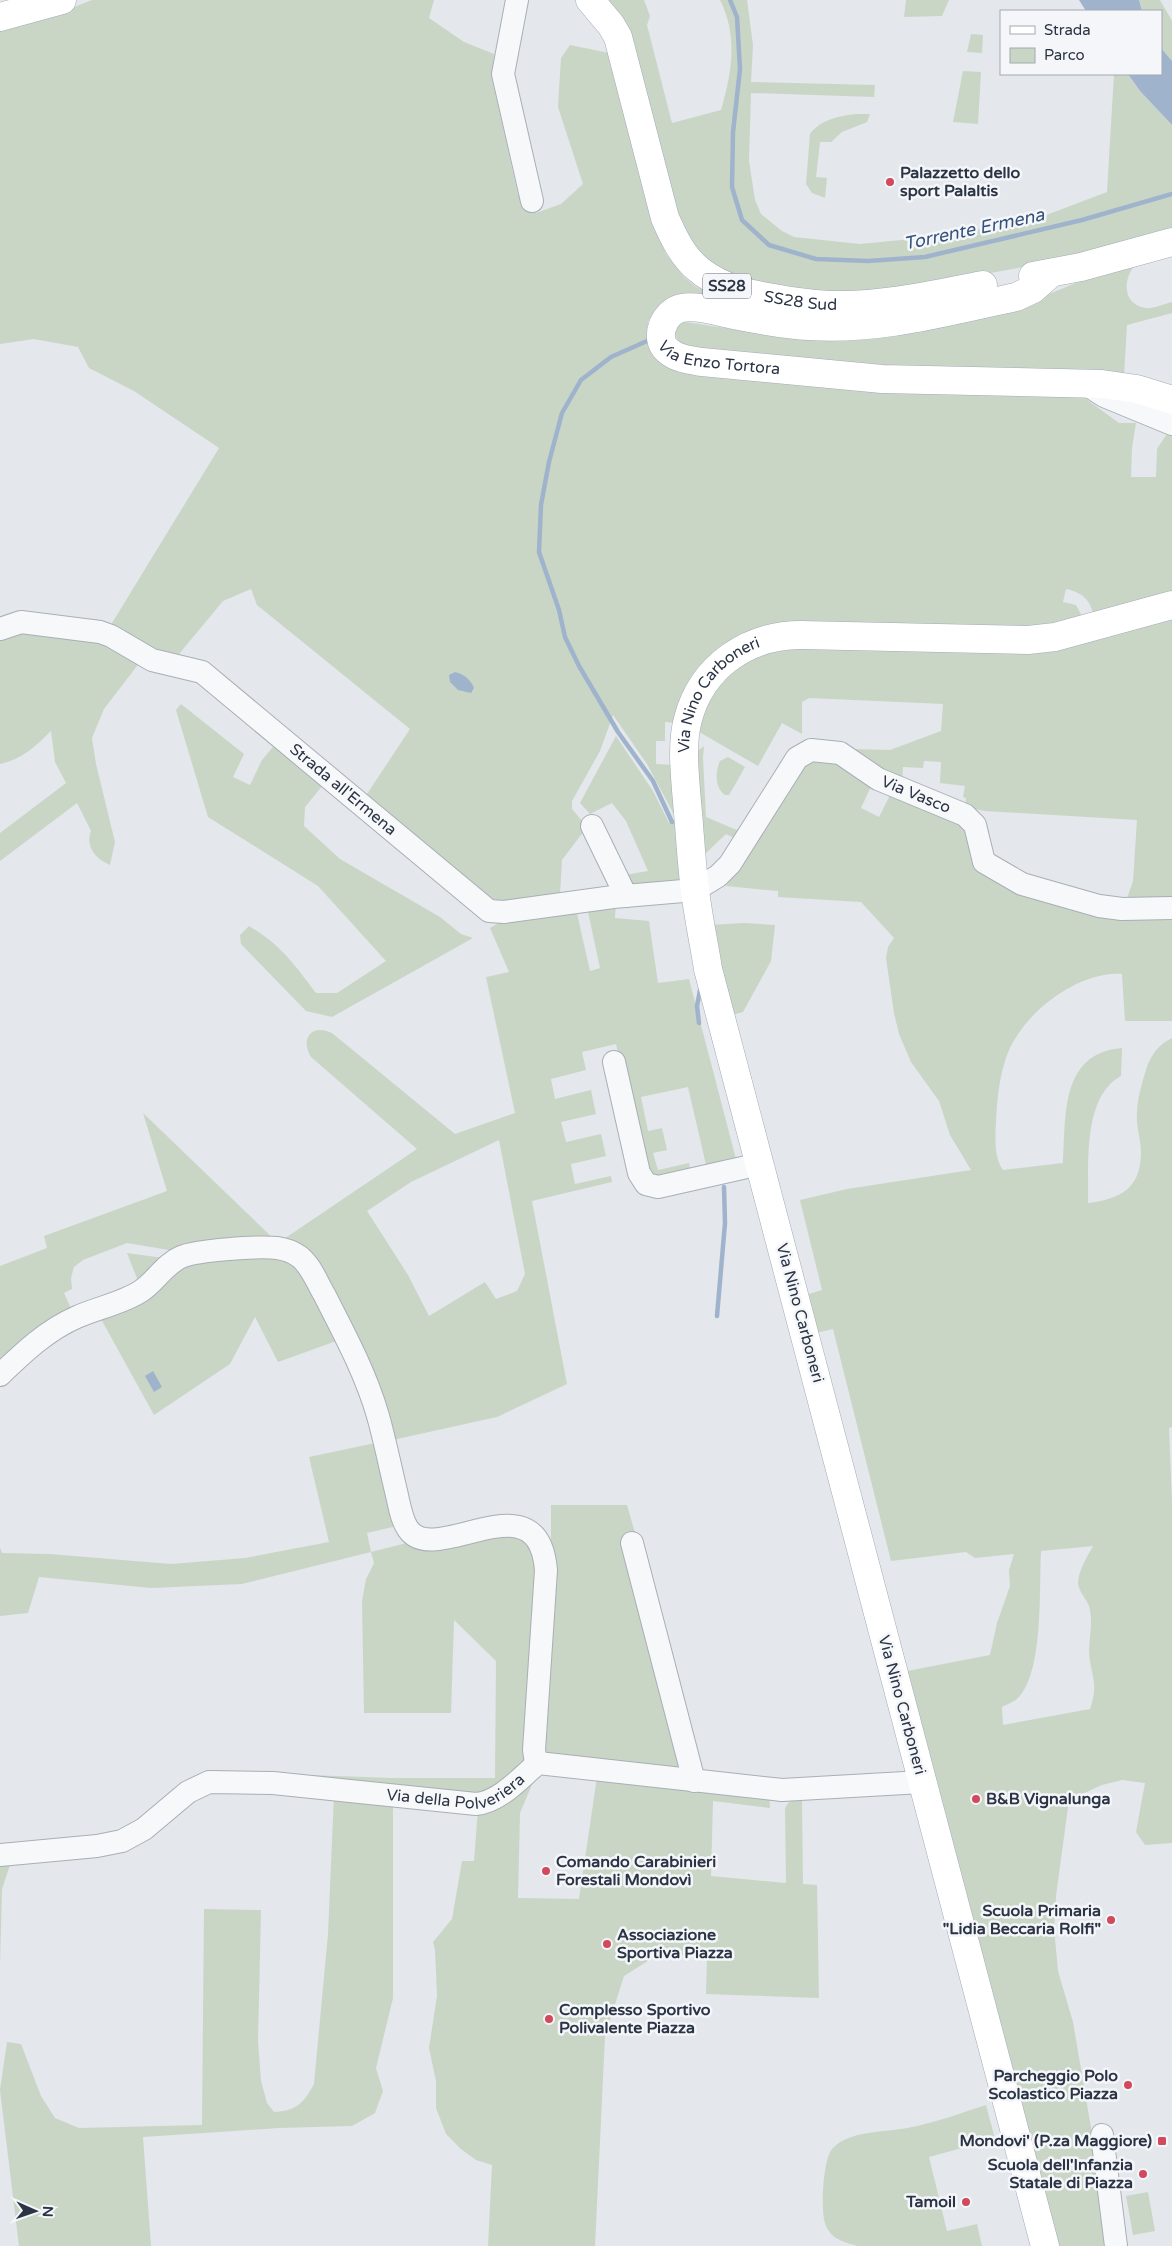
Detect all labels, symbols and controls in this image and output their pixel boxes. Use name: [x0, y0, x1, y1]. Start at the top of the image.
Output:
legend: [1000, 10, 1162, 75]
text: Strada: [1044, 21, 1091, 39]
text: Parco: [1044, 46, 1085, 64]
place label: Palazzetto dello sport PalaItis: [900, 163, 1020, 201]
marker: Palazzetto dello sport PalaItis: [884, 176, 896, 188]
water label: Torrente Ermena: [902, 203, 1047, 255]
road number: SS28: [703, 274, 751, 298]
street label: SS28 Sud: [762, 286, 837, 315]
street label: Via Enzo Tortora: [653, 337, 781, 379]
street label: Via Nino Carboneri: [674, 633, 763, 753]
street label: Strada all'Ermena: [285, 739, 401, 840]
street label: Via Vasco: [878, 771, 954, 818]
street label: Via Nino Carboneri: [772, 1241, 828, 1385]
street label: Via Nino Carboneri: [874, 1633, 930, 1777]
street label: Via della Polveriera: [385, 1770, 529, 1814]
place label: B&B Vignalunga: [986, 1789, 1110, 1809]
marker: B&B Vignalunga: [970, 1793, 982, 1805]
place label: Comando Carabinieri Forestali Mondovì: [556, 1852, 716, 1890]
marker: Comando Carabinieri Forestali Mondovì: [540, 1865, 552, 1877]
place label: Scuola Primaria "Lidia Beccaria Rolfi": [943, 1901, 1101, 1939]
marker: Scuola Primaria "Lidia Beccaria Rolfi": [1105, 1914, 1117, 1926]
place label: Associazione Sportiva Piazza: [617, 1925, 733, 1963]
marker: Associazione Sportiva Piazza: [601, 1938, 613, 1950]
place label: Complesso Sportivo Polivalente Piazza: [559, 2000, 711, 2038]
marker: Complesso Sportivo Polivalente Piazza: [543, 2013, 555, 2025]
place label: Parcheggio Polo Scolastico Piazza: [988, 2066, 1118, 2104]
marker: Parcheggio Polo Scolastico Piazza: [1122, 2079, 1134, 2091]
place label: Mondovi' (P.za Maggiore): [959, 2131, 1152, 2151]
marker: Mondovi' (P.za Maggiore): [1156, 2135, 1168, 2147]
place label: Scuola dell'Infanzia Statale di Piazza: [988, 2155, 1133, 2193]
marker: Scuola dell'Infanzia Statale di Piazza: [1137, 2168, 1149, 2180]
north arrow: [10, 2186, 60, 2236]
place label: Tamoil: [905, 2192, 956, 2212]
marker: Tamoil: [960, 2196, 972, 2208]
text: N: [39, 2206, 56, 2217]

